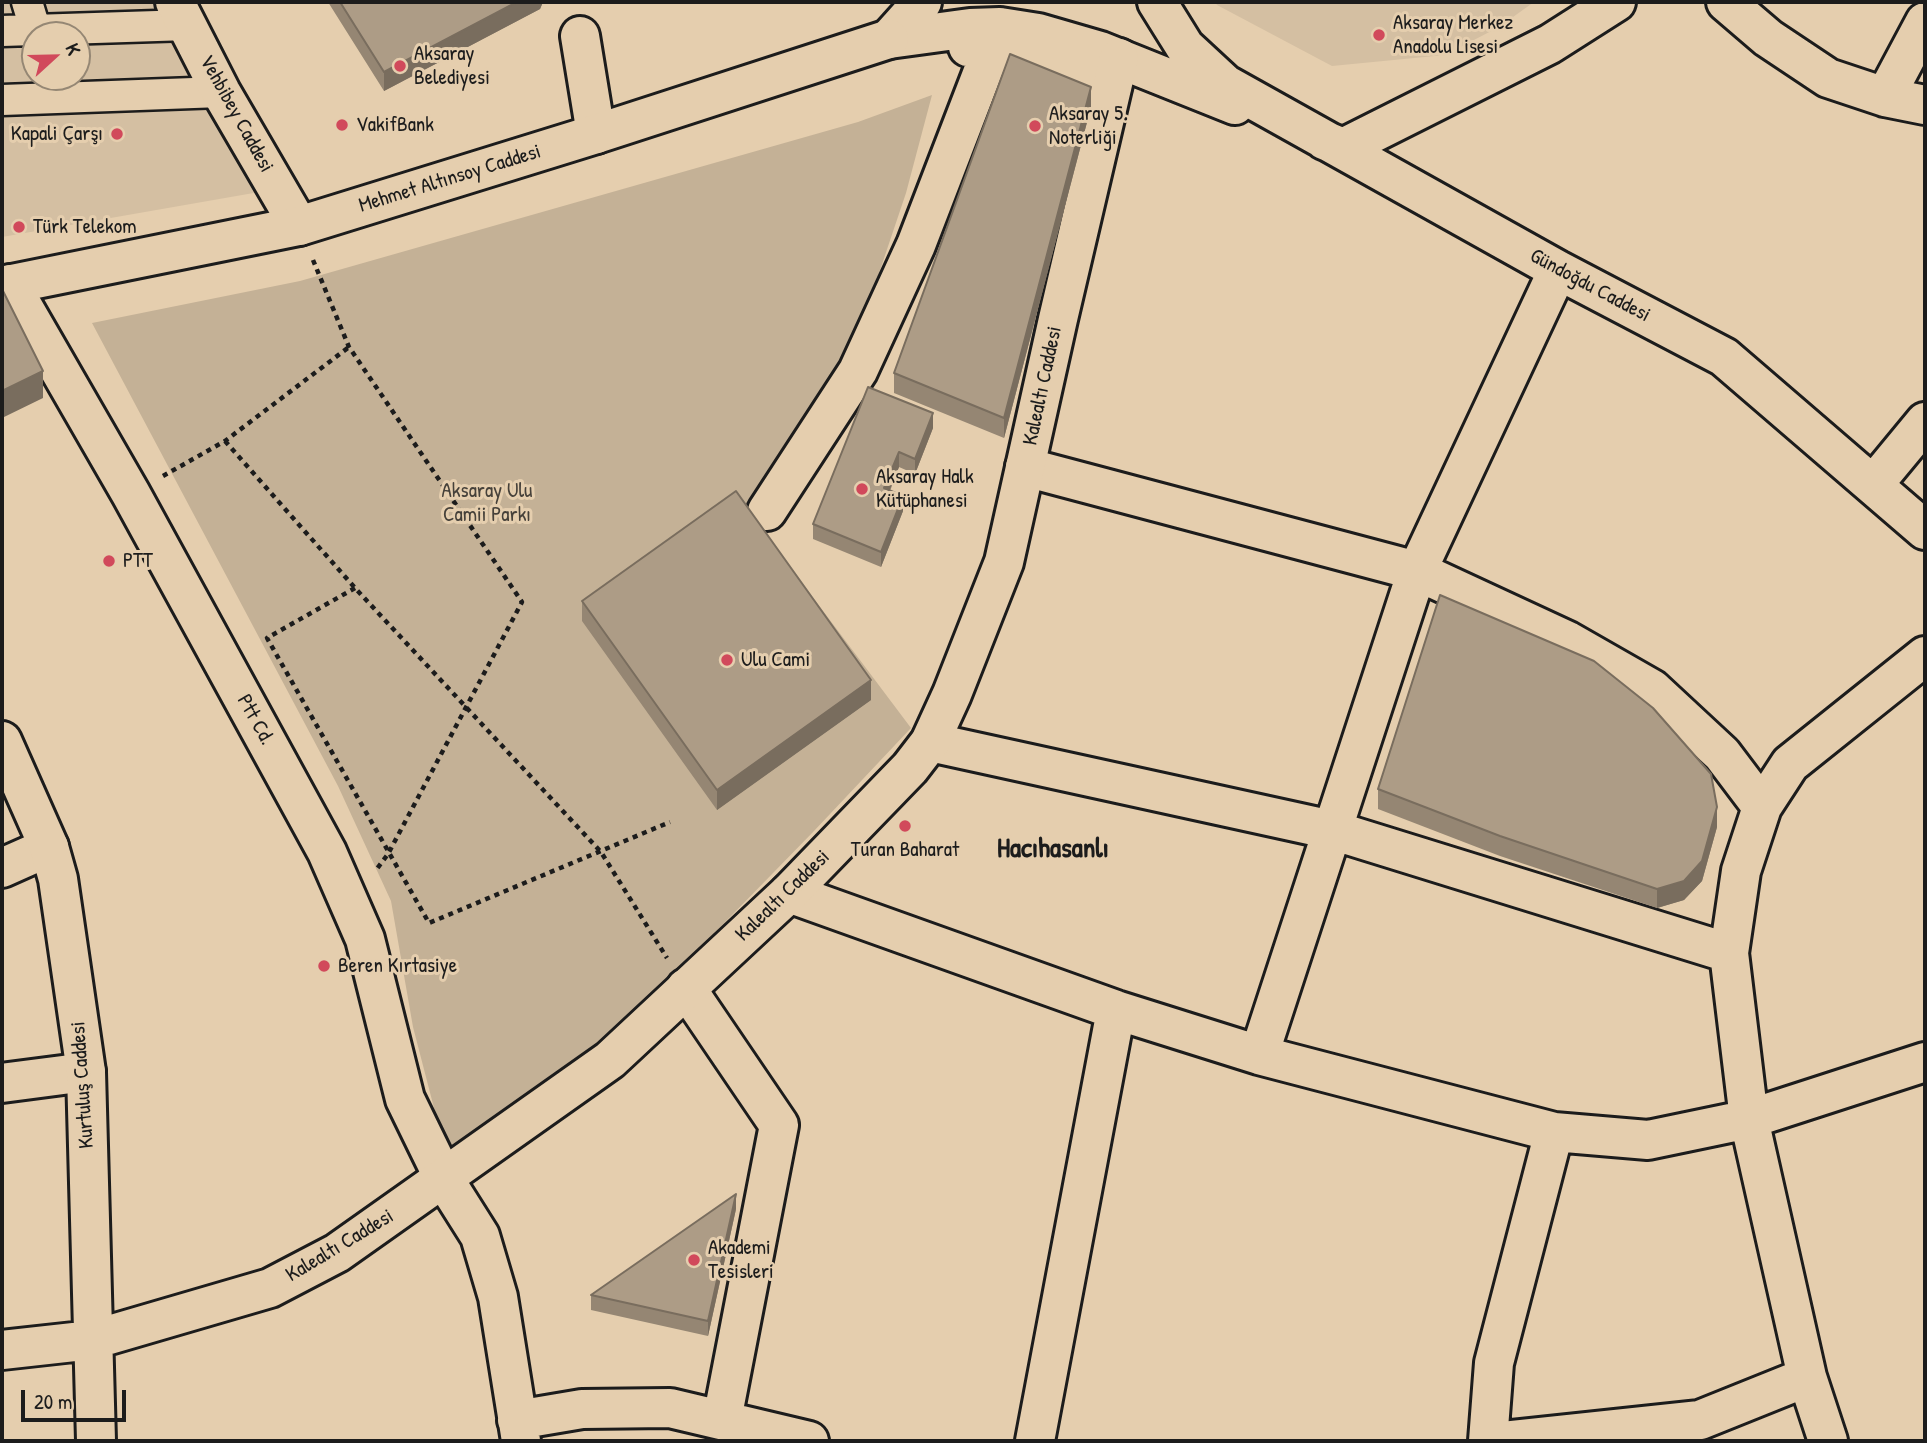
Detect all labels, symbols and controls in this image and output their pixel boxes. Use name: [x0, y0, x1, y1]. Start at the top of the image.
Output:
place label: Aksaray Merkez Anadolu Lisesi: [1393, 10, 1513, 60]
north arrow: [21, 21, 91, 91]
marker: Aksaray Merkez Anadolu Lisesi: [1371, 27, 1387, 43]
text: K: [60, 39, 88, 58]
place label: Aksaray Belediyesi: [414, 41, 490, 91]
street label: Vehbibey Caddesi: [193, 51, 279, 177]
marker: Aksaray Belediyesi: [392, 58, 408, 74]
place label: Aksaray 5. Noterliği: [1049, 101, 1128, 151]
place label: VakifBank: [356, 112, 434, 138]
marker: VakifBank: [334, 117, 350, 133]
marker: Aksaray 5. Noterliği: [1027, 118, 1043, 134]
place label: Kapali Çarşı: [11, 121, 103, 147]
marker: Kapali Çarşı: [109, 126, 125, 142]
street label: Mehmet Altınsoy Caddesi: [356, 139, 544, 219]
place label: Türk Telekom: [33, 214, 136, 240]
marker: Türk Telekom: [11, 219, 27, 235]
street label: Gündoğdu Caddesi: [1526, 244, 1654, 328]
street label: Kalealtı Caddesi: [1018, 324, 1068, 448]
place label: Aksaray Halk Kütüphanesi: [876, 464, 974, 514]
park label: Aksaray Ulu Camii Parkı: [442, 478, 532, 528]
marker: Aksaray Halk Kütüphanesi: [854, 481, 870, 497]
place label: PTT: [123, 548, 153, 574]
marker: PTT: [101, 553, 117, 569]
place label: Ulu Cami: [741, 647, 810, 673]
marker: Ulu Cami: [719, 652, 735, 668]
street label: Ptt Cd.: [231, 690, 279, 750]
marker: Turan Baharat: [897, 818, 913, 834]
district label: Hacıhasanlı: [997, 833, 1109, 867]
place label: Turan Baharat: [851, 837, 959, 863]
street label: Kalealtı Caddesi: [731, 845, 835, 947]
place label: Beren Kırtasiye: [338, 953, 457, 979]
marker: Beren Kırtasiye: [316, 958, 332, 974]
street label: Kurtuluş Caddesi: [66, 1021, 100, 1149]
street label: Kalealtı Caddesi: [282, 1204, 398, 1288]
place label: Akademi Tesisleri: [708, 1235, 774, 1285]
marker: Akademi Tesisleri: [686, 1252, 702, 1268]
scale bar: [24, 1376, 130, 1420]
text: 20 m: [34, 1387, 72, 1416]

